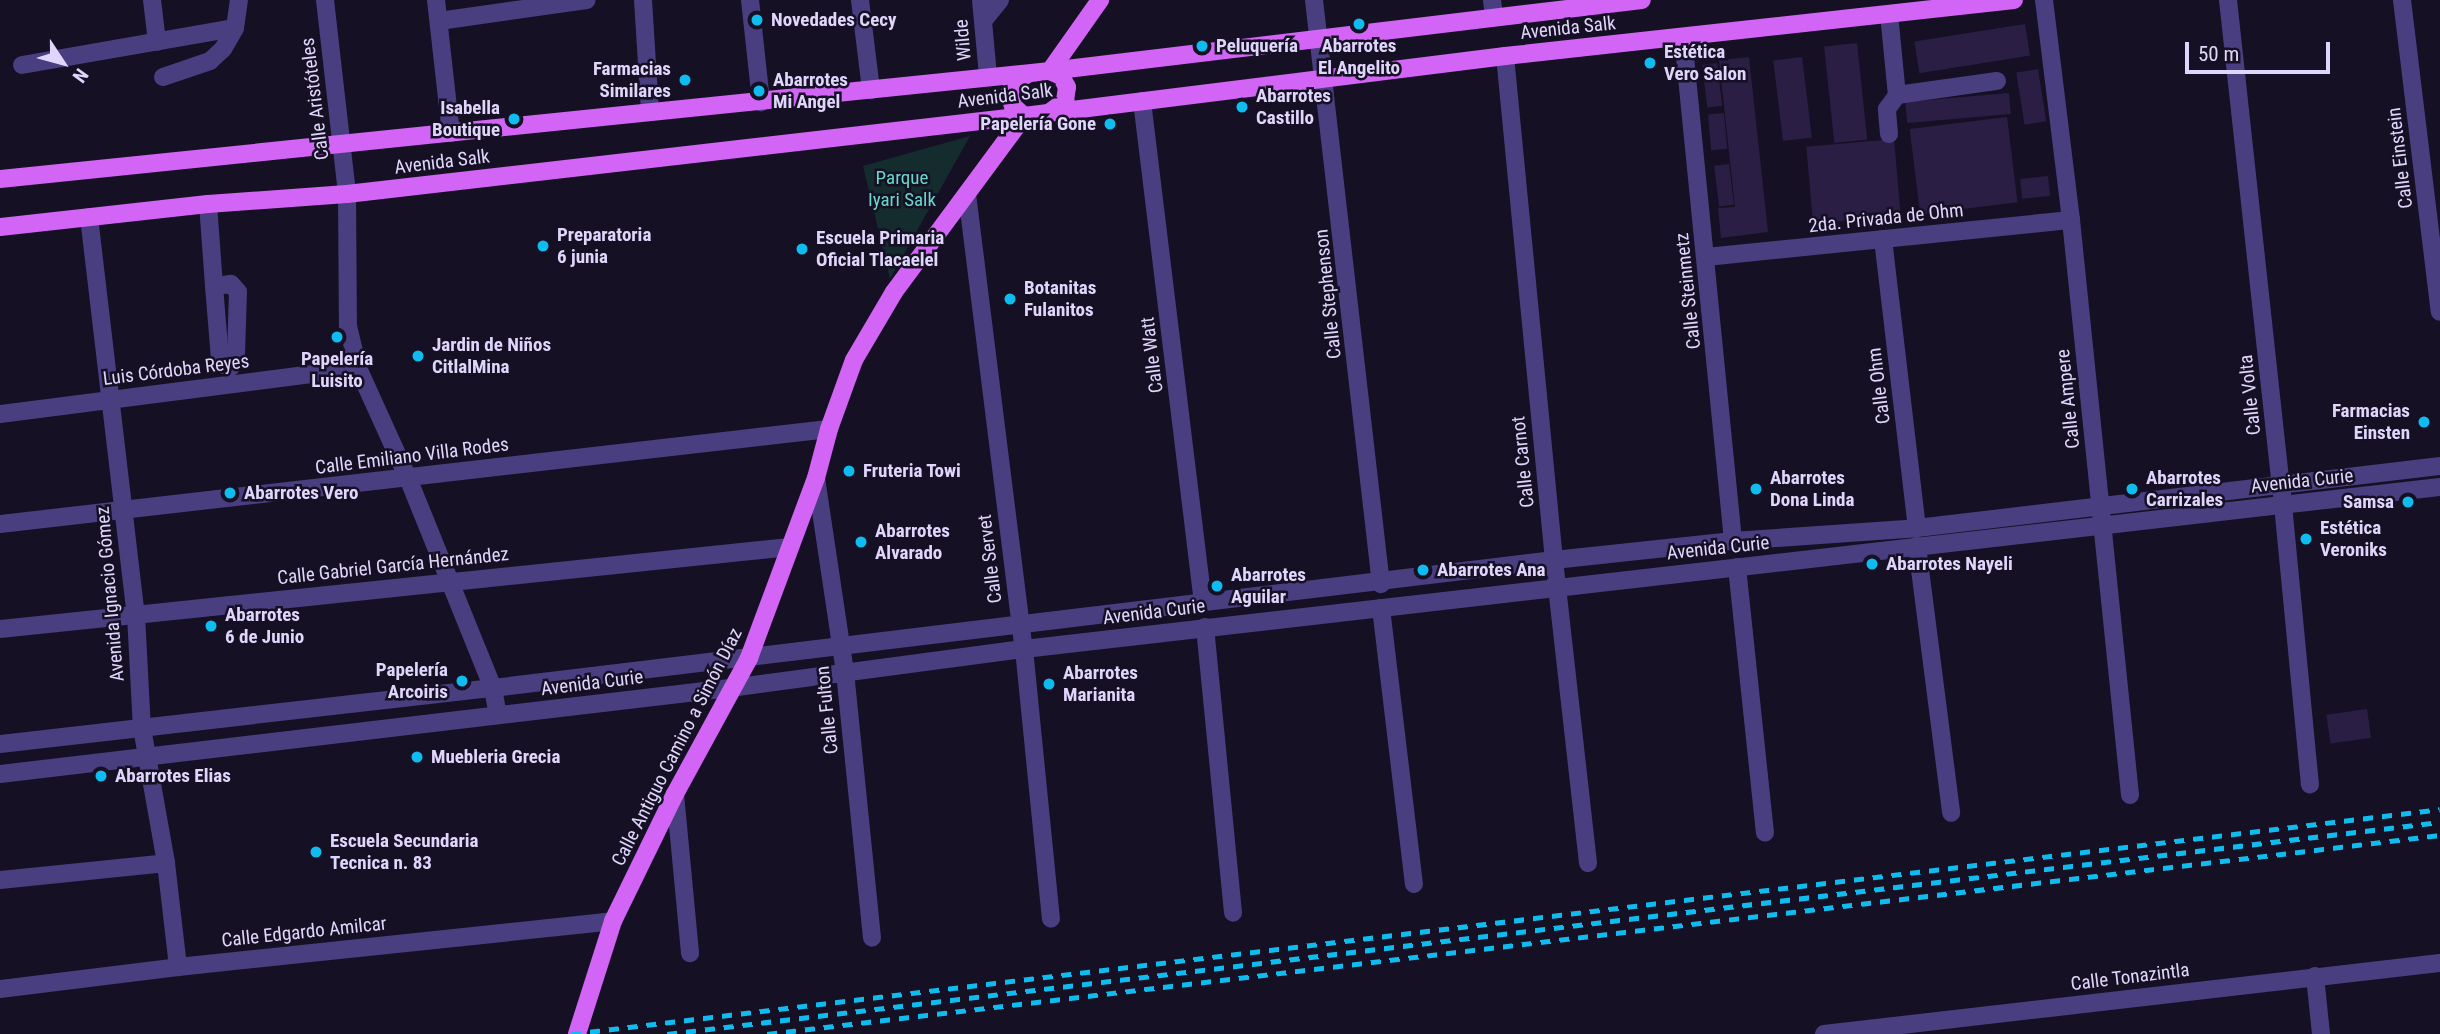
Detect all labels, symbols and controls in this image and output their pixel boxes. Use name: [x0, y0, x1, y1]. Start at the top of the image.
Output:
place label: Novedades Cecy: [771, 9, 896, 31]
marker: Novedades Cecy: [749, 12, 765, 28]
street label: Avenida Salk: [1519, 12, 1617, 44]
marker: Abarrotes El Angelito: [1351, 16, 1367, 32]
street label: Wilde: [950, 18, 976, 62]
north arrow: [28, 28, 98, 98]
scale bar: [2188, 28, 2333, 72]
place label: Peluquería: [1216, 35, 1298, 57]
place label: Abarrotes El Angelito: [1318, 35, 1400, 79]
street label: Calle Aristóteles: [296, 37, 334, 161]
marker: Peluquería: [1194, 38, 1210, 54]
place label: Estética Vero Salon: [1664, 41, 1746, 85]
text: 50 m: [2198, 42, 2239, 66]
marker: Estética Vero Salon: [1642, 55, 1658, 71]
place label: Farmacias Similares: [593, 58, 671, 102]
text: N: [68, 64, 93, 87]
place label: Abarrotes Mi Angel: [773, 69, 848, 113]
marker: Farmacias Similares: [677, 72, 693, 88]
street label: Avenida Salk: [956, 79, 1054, 113]
marker: Abarrotes Mi Angel: [751, 83, 767, 99]
place label: Abarrotes Castillo: [1256, 85, 1331, 129]
place label: Isabella Boutique: [432, 97, 500, 141]
marker: Abarrotes Castillo: [1234, 99, 1250, 115]
street label: Calle Einstein: [2382, 106, 2418, 210]
marker: Isabella Boutique: [506, 111, 522, 127]
place label: Papelería Gone: [980, 113, 1096, 135]
marker: Papelería Gone: [1102, 116, 1118, 132]
street label: Avenida Salk: [393, 145, 491, 179]
park label: Parque Iyari Salk: [868, 167, 936, 211]
street label: 2da. Privada de Ohm: [1807, 199, 1965, 237]
place label: Preparatoria 6 junia: [557, 224, 651, 268]
place label: Escuela Primaria Oficial Tlacaelel: [816, 227, 944, 271]
street label: Calle Stephenson: [1310, 228, 1346, 360]
street label: Calle Steinmetz: [1671, 232, 1705, 350]
marker: Preparatoria 6 junia: [535, 238, 551, 254]
marker: Escuela Primaria Oficial Tlacaelel: [794, 241, 810, 257]
place label: Botanitas Fulanitos: [1024, 277, 1096, 321]
marker: Botanitas Fulanitos: [1002, 291, 1018, 307]
street label: Calle Watt: [1136, 316, 1168, 394]
marker: Papelería Luisito: [329, 329, 345, 345]
place label: Jardin de Niños CitlalMina: [432, 334, 551, 378]
street label: Calle Ohm: [1863, 347, 1895, 425]
place label: Papelería Luisito: [301, 348, 373, 392]
marker: Jardin de Niños CitlalMina: [410, 348, 426, 364]
street label: Calle Ampere: [2051, 348, 2085, 450]
street label: Luis Córdoba Reyes: [102, 350, 250, 390]
street label: Calle Volta: [2234, 354, 2266, 436]
place label: Farmacias Einsten: [2332, 400, 2410, 444]
marker: Farmacias Einsten: [2416, 414, 2432, 430]
street label: Calle Carnot: [1507, 415, 1539, 509]
street label: Calle Emiliano Villa Rodes: [314, 433, 510, 479]
place label: Fruteria Towi: [863, 460, 961, 482]
marker: Fruteria Towi: [841, 463, 857, 479]
street label: Avenida Curie: [2250, 464, 2354, 498]
place label: Abarrotes Dona Linda: [1770, 467, 1854, 511]
place label: Abarrotes Carrizales: [2146, 467, 2223, 511]
marker: Abarrotes Dona Linda: [1748, 481, 1764, 497]
marker: Abarrotes Carrizales: [2124, 481, 2140, 497]
place label: Abarrotes Vero: [244, 482, 358, 504]
marker: Abarrotes Vero: [222, 485, 238, 501]
place label: Samsa: [2343, 491, 2394, 513]
marker: Samsa: [2400, 494, 2416, 510]
street label: Avenida Ignacio Gómez: [91, 506, 129, 682]
street label: Calle Servet: [973, 513, 1007, 605]
place label: Estética Veroniks: [2320, 517, 2387, 561]
place label: Abarrotes Alvarado: [875, 520, 950, 564]
street label: Avenida Curie: [1666, 531, 1770, 565]
marker: Estética Veroniks: [2298, 531, 2314, 547]
marker: Abarrotes Alvarado: [853, 534, 869, 550]
street label: Calle Gabriel García Hernández: [276, 543, 510, 589]
place label: Abarrotes Nayeli: [1886, 553, 2013, 575]
marker: Abarrotes Nayeli: [1864, 556, 1880, 572]
place label: Abarrotes Ana: [1437, 559, 1546, 581]
marker: Abarrotes Ana: [1415, 562, 1431, 578]
place label: Abarrotes Aguilar: [1231, 564, 1306, 608]
marker: Abarrotes Aguilar: [1209, 578, 1225, 594]
street label: Avenida Curie: [1102, 594, 1206, 630]
place label: Abarrotes 6 de Junio: [225, 604, 304, 648]
marker: Abarrotes 6 de Junio: [203, 618, 219, 634]
street label: Calle Antiguo Camino a Simón Díaz: [607, 624, 747, 870]
place label: Papelería Arcoiris: [376, 659, 448, 703]
place label: Abarrotes Marianita: [1063, 662, 1138, 706]
street label: Avenida Curie: [540, 665, 644, 701]
street label: Calle Fulton: [811, 665, 843, 755]
marker: Papelería Arcoiris: [454, 673, 470, 689]
marker: Abarrotes Marianita: [1041, 676, 1057, 692]
place label: Muebleria Grecia: [431, 746, 560, 768]
marker: Muebleria Grecia: [409, 749, 425, 765]
place label: Abarrotes Elias: [115, 765, 231, 787]
marker: Abarrotes Elias: [93, 768, 109, 784]
place label: Escuela Secundaria Tecnica n. 83: [330, 830, 478, 874]
marker: Escuela Secundaria Tecnica n. 83: [308, 844, 324, 860]
street label: Calle Edgardo Amilcar: [220, 912, 388, 952]
street label: Calle Tonazintla: [2069, 958, 2191, 996]

